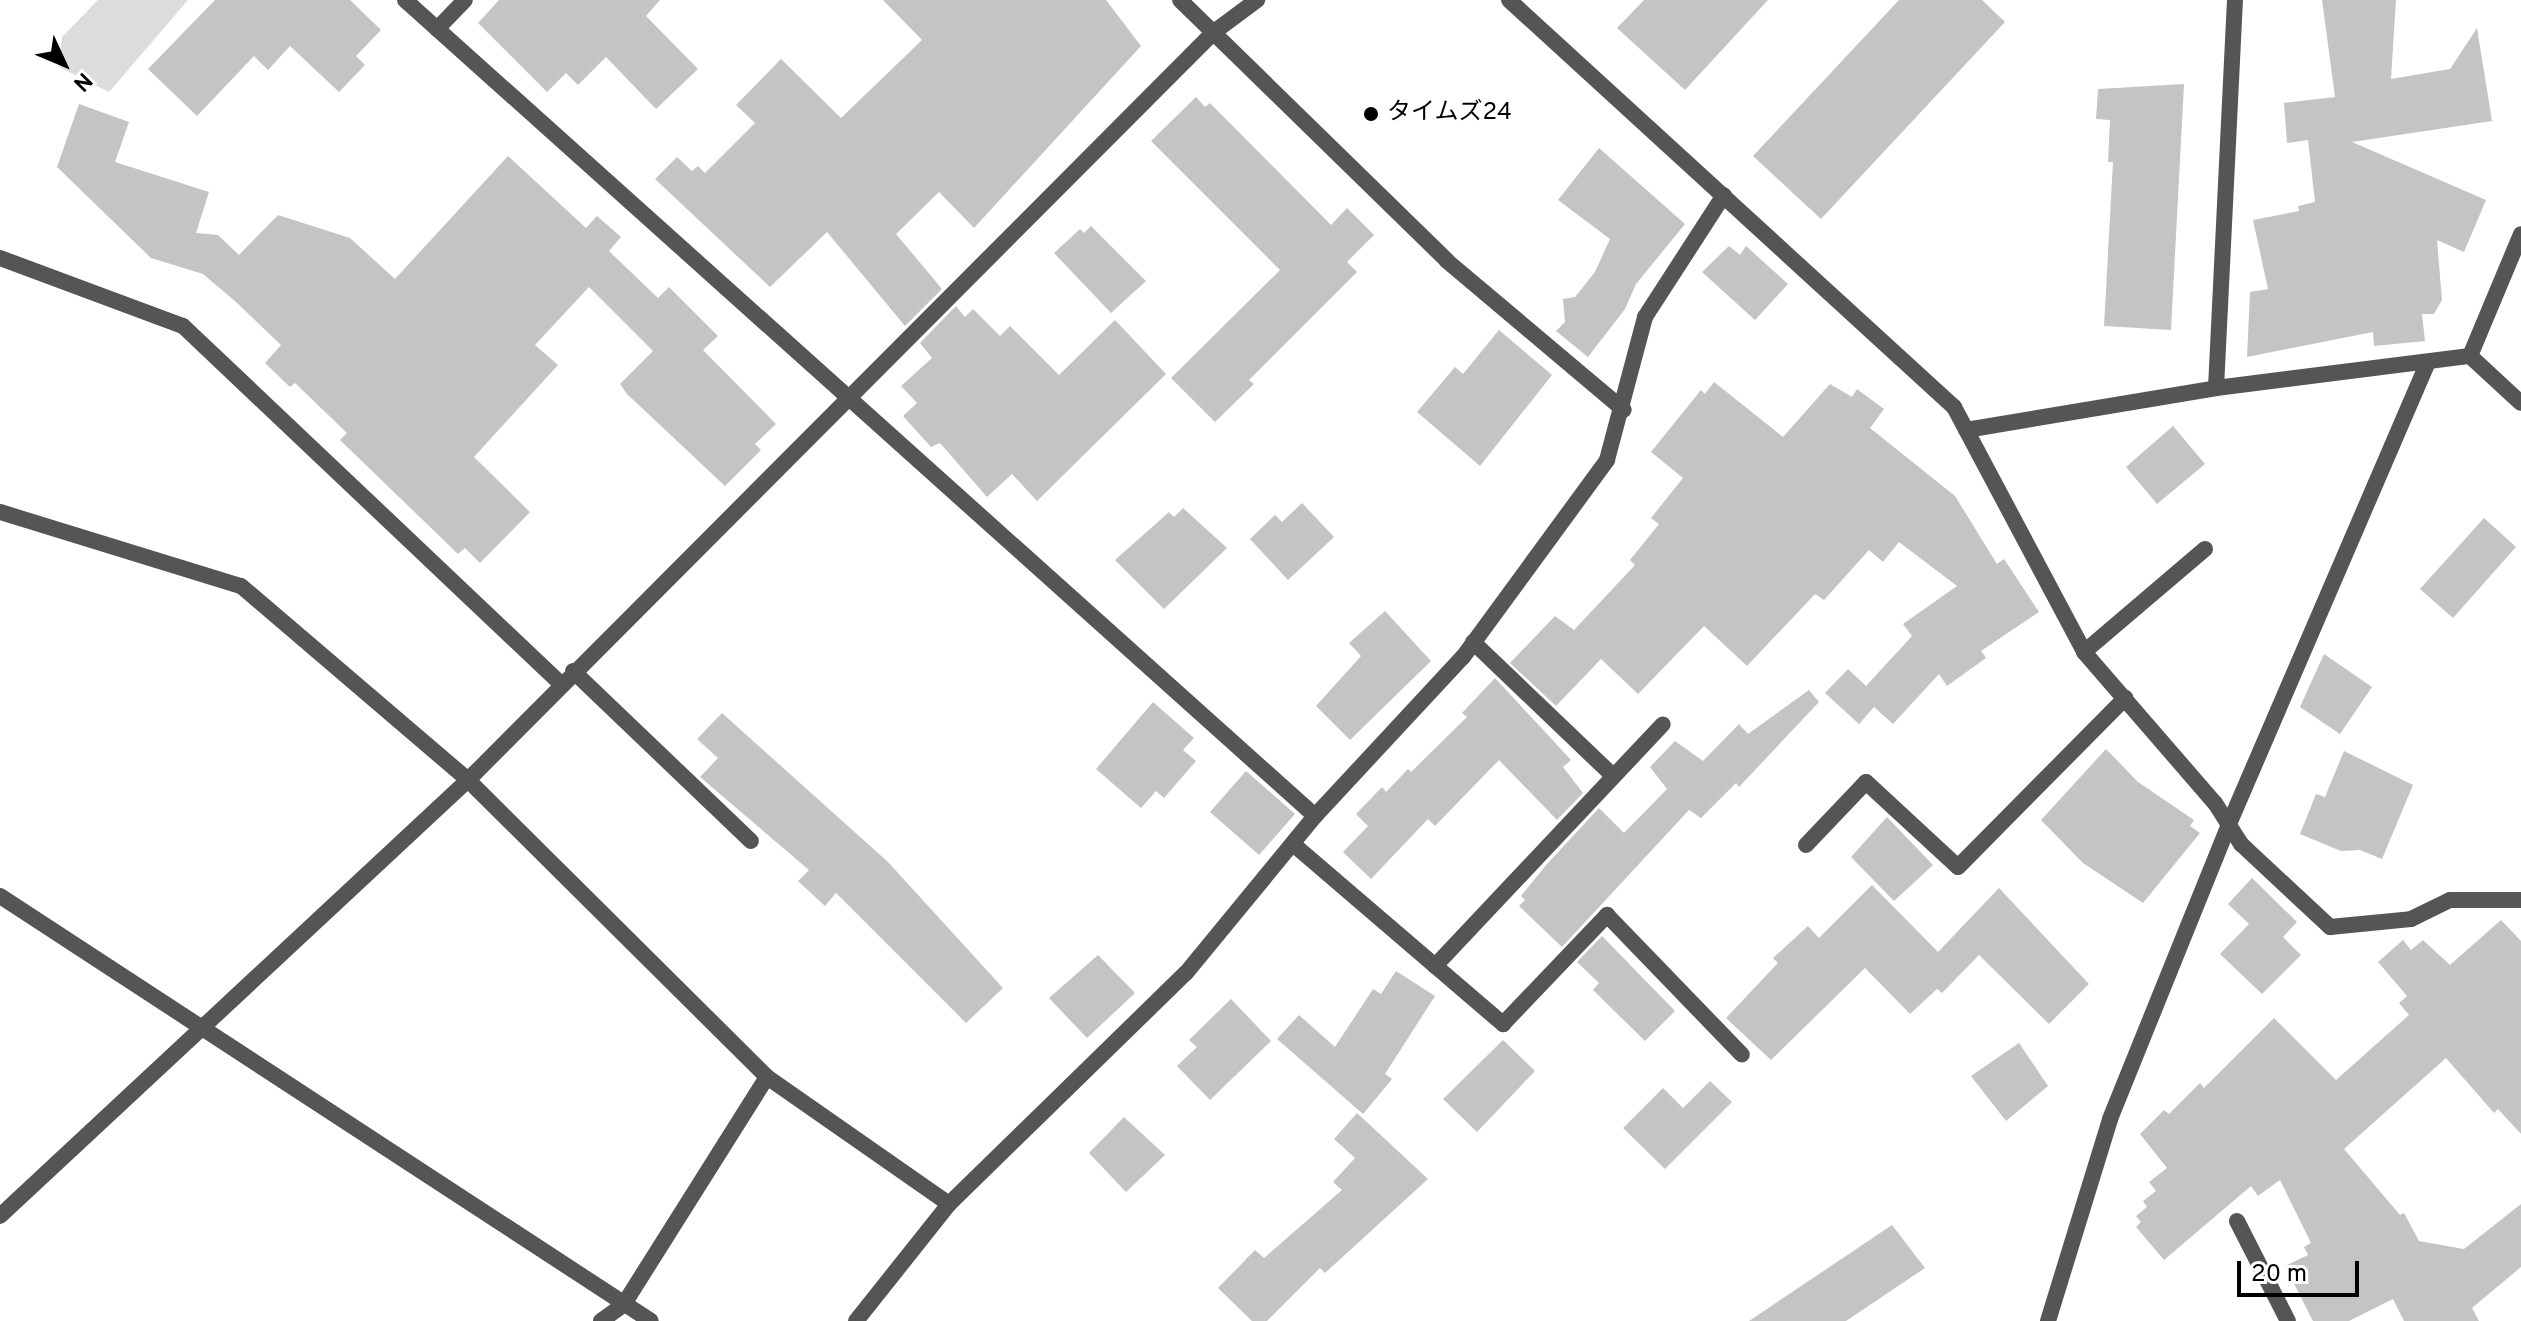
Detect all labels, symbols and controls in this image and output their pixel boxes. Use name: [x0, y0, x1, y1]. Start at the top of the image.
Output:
north arrow: [24, 24, 104, 104]
text: N: [66, 66, 97, 96]
place label: タイムズ24: [1387, 100, 1512, 128]
marker: タイムズ24: [1362, 105, 1380, 123]
scale bar: [2241, 1245, 2363, 1295]
text: 20 m: [2251, 1260, 2307, 1290]

